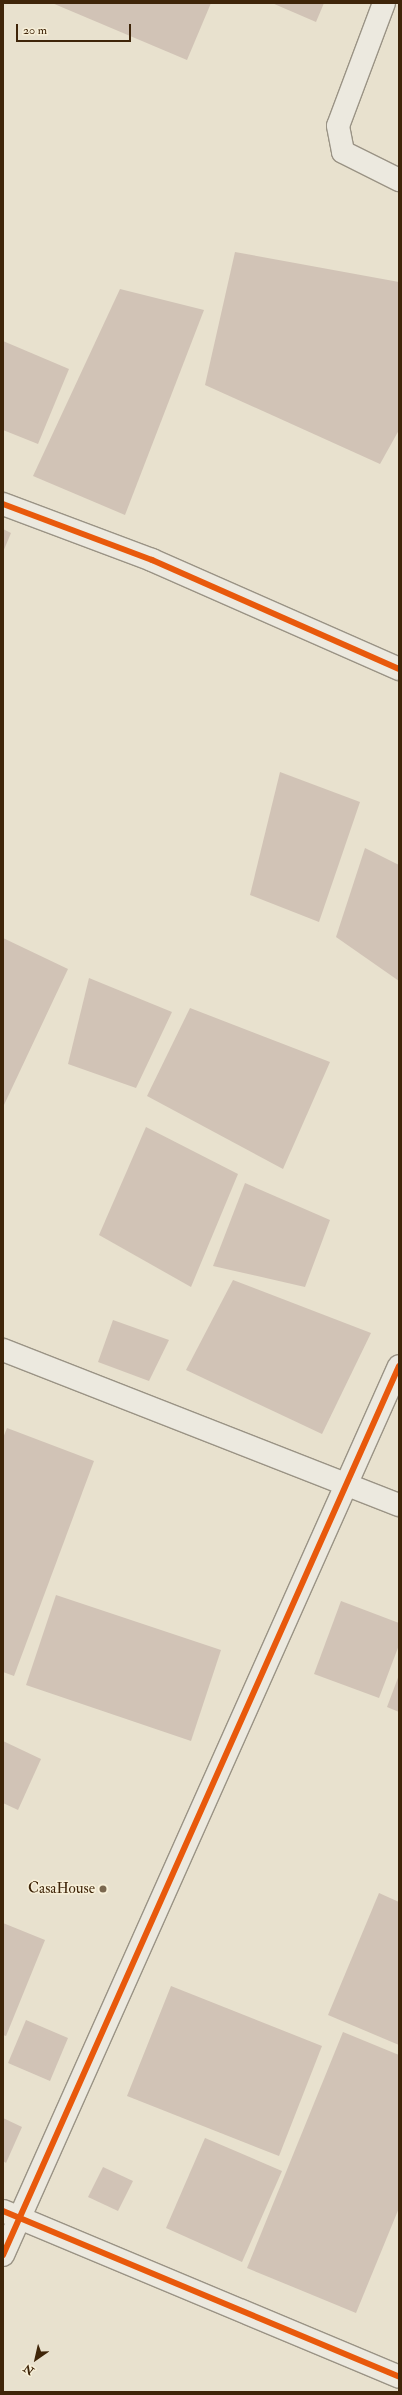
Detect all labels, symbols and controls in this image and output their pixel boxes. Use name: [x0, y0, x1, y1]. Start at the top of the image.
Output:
scale bar: [18, 16, 133, 42]
text: 20 m: [23, 23, 47, 38]
place label: CasaHouse: [28, 1880, 95, 1898]
marker: CasaHouse: [98, 1884, 108, 1894]
north arrow: [16, 2339, 56, 2379]
text: N: [21, 2361, 37, 2378]

